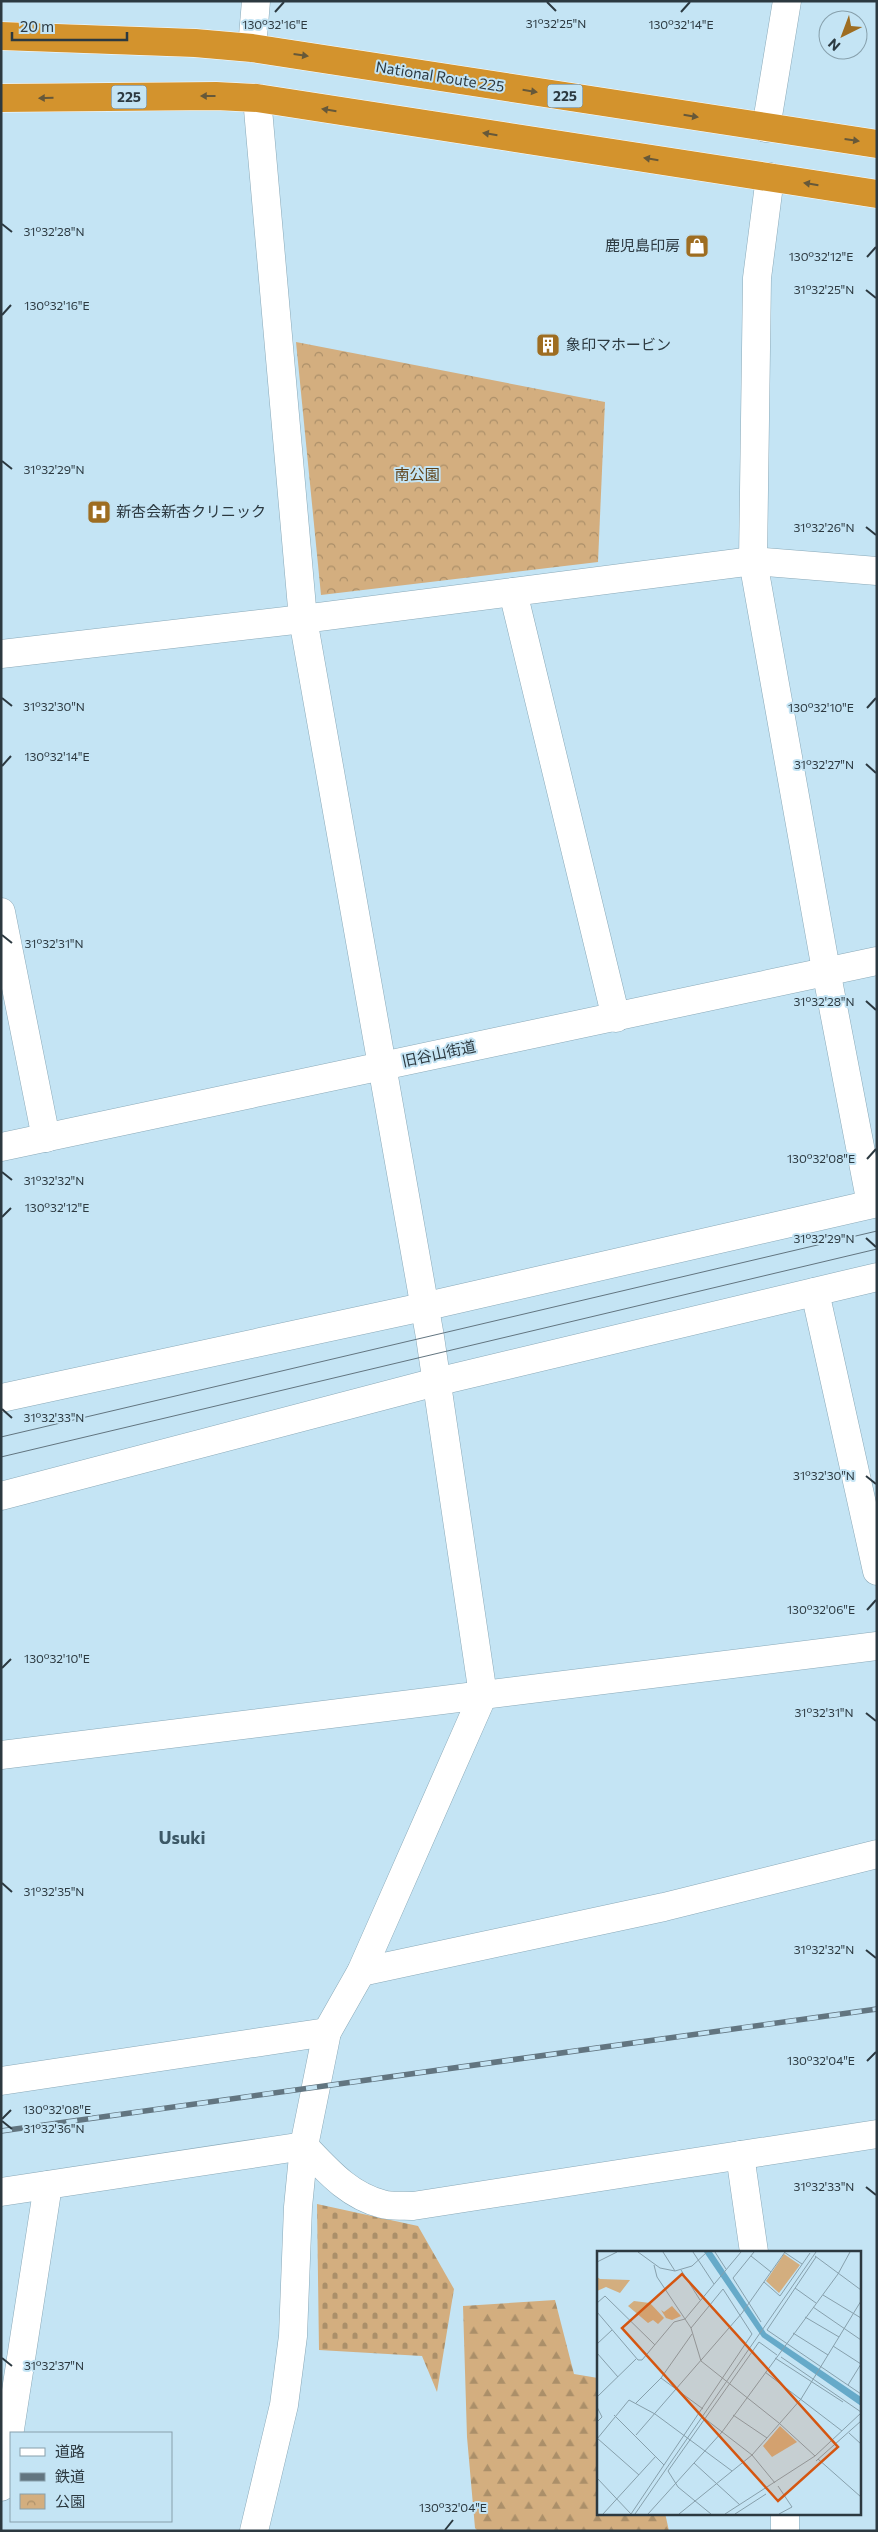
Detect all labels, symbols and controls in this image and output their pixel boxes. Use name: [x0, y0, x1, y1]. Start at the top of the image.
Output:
scale bar: [12, 10, 128, 42]
north arrow: [818, 10, 868, 60]
text: 31°32'25"N: [526, 16, 586, 30]
text: 20 m: [20, 17, 54, 35]
text: 130°32'16"E: [242, 17, 308, 31]
text: 130°32'14"E: [648, 17, 714, 31]
text: N: [824, 35, 844, 55]
one-way arrow: [293, 51, 309, 59]
street label: National Route 225: [374, 57, 506, 95]
road number: 225: [548, 84, 582, 108]
road number: 225: [112, 85, 146, 108]
one-way arrow: [523, 87, 539, 95]
one-way arrow: [200, 92, 216, 100]
one-way arrow: [38, 94, 54, 102]
one-way arrow: [321, 106, 337, 114]
one-way arrow: [683, 113, 699, 121]
one-way arrow: [482, 130, 498, 138]
one-way arrow: [844, 137, 860, 145]
one-way arrow: [642, 154, 658, 162]
one-way arrow: [803, 179, 819, 187]
text: 31°32'28"N: [23, 224, 85, 238]
shop icon: 鹿児島印房: [684, 233, 710, 259]
place label: 鹿児島印房: [605, 236, 680, 254]
text: 130°32'12"E: [789, 249, 853, 263]
text: 31°32'25"N: [794, 282, 854, 296]
text: 130°32'16"E: [24, 298, 90, 312]
building icon: 象印マホービン: [535, 332, 561, 358]
place label: 象印マホービン: [566, 335, 671, 353]
text: 31°32'29"N: [23, 462, 85, 476]
park label: 南公園: [394, 465, 440, 483]
hospital icon: 新杏会新杏クリニック: [86, 499, 112, 525]
place label: 新杏会新杏クリニック: [116, 502, 266, 520]
text: 31°32'26"N: [793, 520, 855, 534]
text: 31°32'30"N: [23, 699, 85, 713]
text: 130°32'10"E: [788, 700, 854, 714]
text: 130°32'14"E: [24, 749, 90, 763]
text: 31°32'27"N: [794, 757, 854, 771]
text: 31°32'31"N: [24, 936, 84, 950]
text: 31°32'28"N: [793, 994, 855, 1008]
street label: 旧谷山街道: [400, 1036, 477, 1070]
text: 130°32'08"E: [787, 1151, 855, 1165]
text: 31°32'32"N: [24, 1173, 84, 1187]
text: 130°32'12"E: [25, 1200, 89, 1214]
text: 31°32'29"N: [793, 1231, 855, 1245]
text: 31°32'33"N: [24, 1410, 84, 1424]
text: 31°32'30"N: [793, 1468, 855, 1482]
text: 130°32'06"E: [787, 1602, 855, 1616]
text: 130°32'10"E: [24, 1651, 90, 1665]
text: 31°32'31"N: [794, 1705, 854, 1719]
district label: Usuki: [158, 1826, 206, 1848]
text: 31°32'35"N: [24, 1884, 84, 1898]
text: 31°32'32"N: [794, 1942, 854, 1956]
text: 130°32'04"E: [787, 2053, 855, 2067]
text: 130°32'08"E: [23, 2102, 91, 2116]
text: 31°32'36"N: [23, 2121, 85, 2135]
text: 31°32'33"N: [794, 2179, 854, 2193]
inset map: [597, 2251, 860, 2514]
text: 31°32'37"N: [24, 2358, 84, 2372]
legend: [10, 2432, 172, 2522]
text: 道路: [55, 2442, 85, 2460]
text: 鉄道: [55, 2467, 85, 2485]
text: 公園: [55, 2492, 85, 2510]
text: 130°32'04"E: [419, 2500, 487, 2514]

